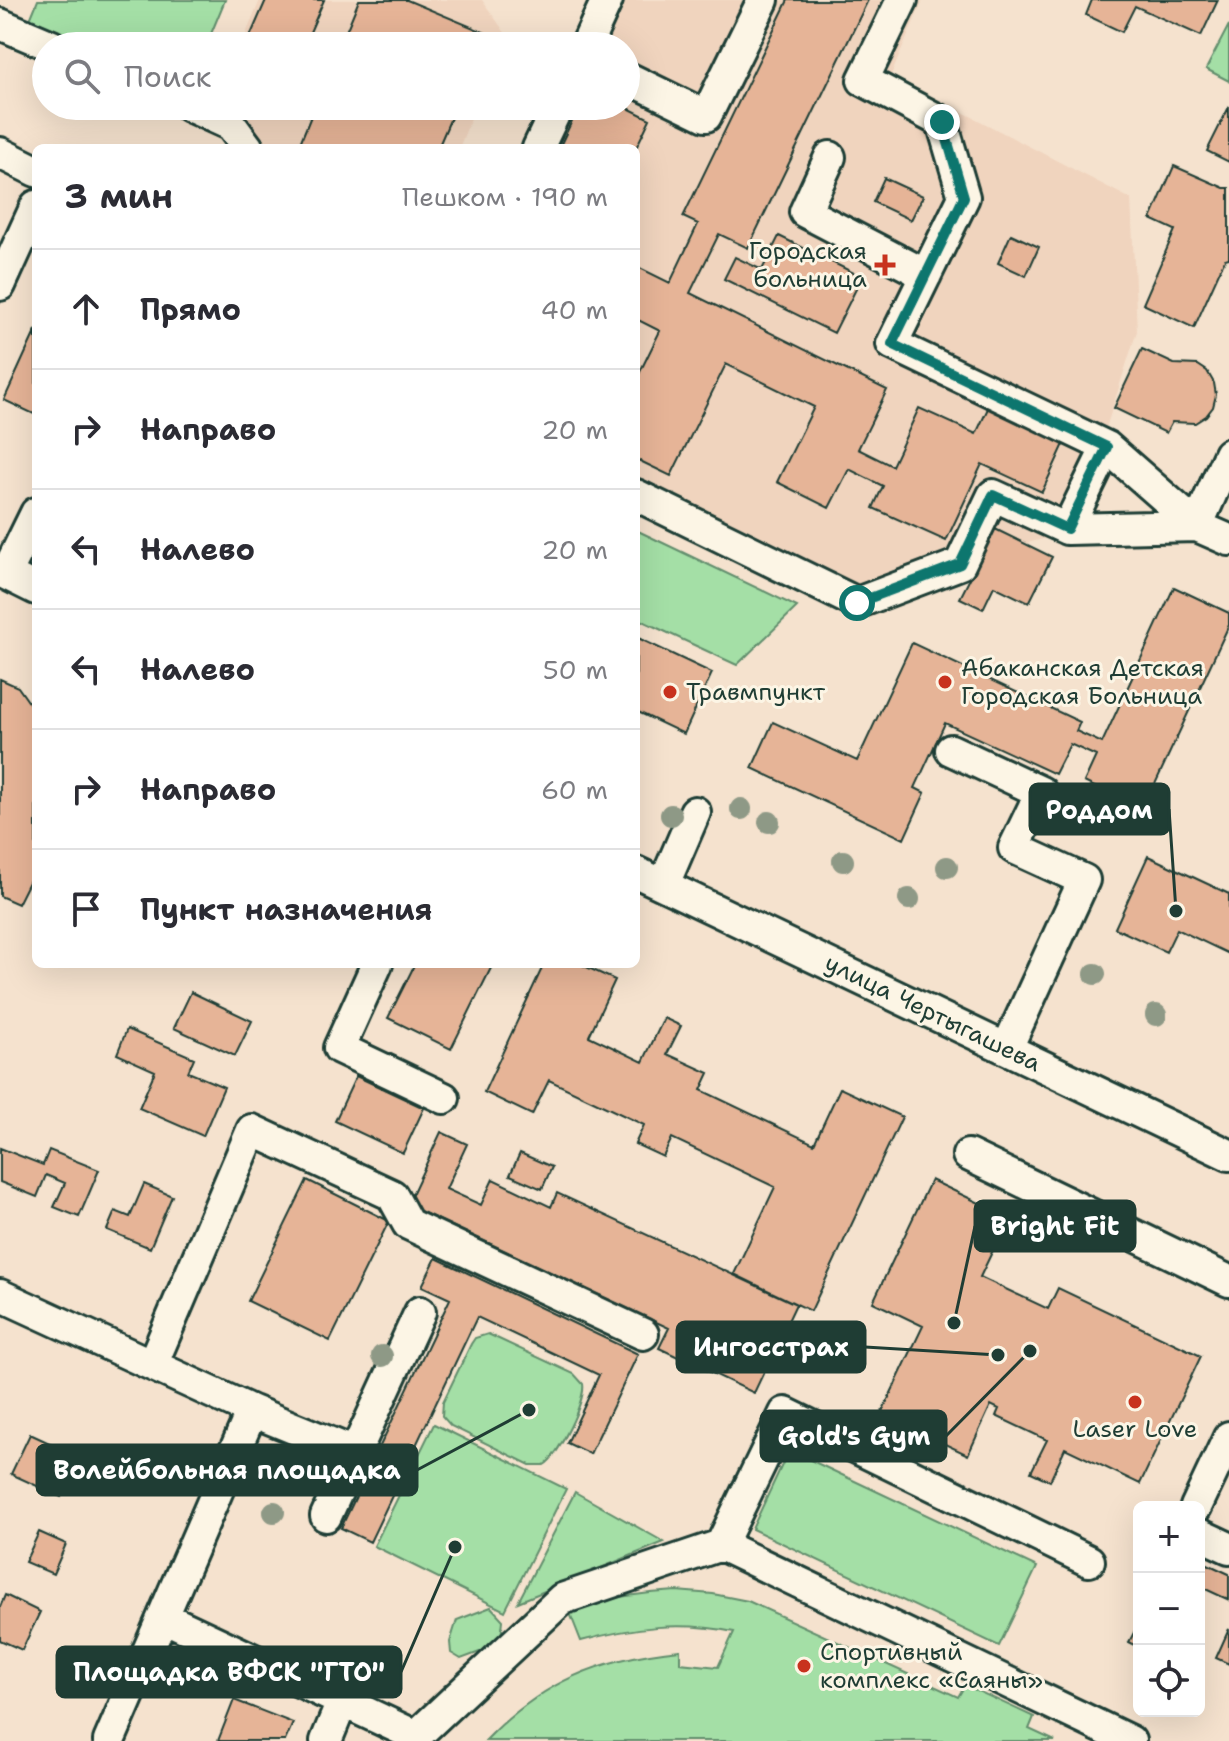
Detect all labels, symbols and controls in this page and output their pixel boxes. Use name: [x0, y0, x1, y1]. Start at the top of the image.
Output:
search box: [32, 32, 640, 120]
icon: search: [60, 54, 104, 98]
text: Поиск: [124, 56, 212, 97]
route end: [924, 104, 960, 140]
text: 3 мин: [64, 173, 173, 219]
text: Пешком · 190 m: [402, 179, 608, 214]
place label: Городская больница: [749, 235, 867, 295]
marker: Городская больница: [874, 254, 896, 276]
icon: ahead: [64, 287, 108, 331]
text: Прямо: [140, 289, 241, 330]
text: 40 m: [541, 292, 608, 327]
icon: right: [64, 407, 108, 451]
text: Направо: [140, 409, 276, 450]
text: 20 m: [541, 412, 608, 447]
icon: left: [64, 527, 108, 571]
text: Налево: [140, 529, 255, 570]
text: 20 m: [541, 532, 608, 567]
route start: [839, 585, 875, 621]
icon: left: [64, 647, 108, 691]
text: Налево: [140, 649, 255, 690]
text: 50 m: [543, 652, 608, 687]
place label: Абаканская Детская Городская Больница: [961, 652, 1204, 712]
marker: Абаканская Детская Городская Больница: [936, 673, 954, 691]
place label: Травмпункт: [686, 676, 826, 708]
marker: Травмпункт: [661, 683, 679, 701]
icon: right: [64, 767, 108, 811]
text: Направо: [140, 769, 276, 810]
text: 60 m: [541, 772, 608, 807]
callout: Роддом: [1030, 784, 1169, 834]
text: Роддом: [1045, 792, 1153, 827]
icon: arrive: [64, 887, 108, 931]
text: Пункт назначения: [140, 889, 432, 930]
street label: улица Чертыгашева: [819, 947, 1047, 1079]
callout: Bright Fit: [975, 1201, 1135, 1251]
text: Bright Fit: [991, 1208, 1119, 1243]
callout: Ингосстрах: [677, 1322, 865, 1372]
text: Ингосстрах: [693, 1329, 849, 1364]
marker: Laser Love: [1126, 1393, 1144, 1411]
callout: Gold's Gym: [761, 1411, 946, 1461]
place label: Laser Love: [1073, 1413, 1197, 1445]
text: Gold's Gym: [778, 1418, 931, 1453]
callout: Волейбольная площадка: [37, 1445, 417, 1495]
text: Волейбольная площадка: [53, 1452, 401, 1487]
map controls: [1133, 1501, 1205, 1717]
button: +: [1133, 1501, 1205, 1573]
button: −: [1133, 1573, 1205, 1645]
place label: Спортивный комплекс «Саяны»: [820, 1636, 1043, 1696]
button: locate: [1133, 1645, 1205, 1717]
callout: Площадка ВФСК "ГТО": [57, 1647, 401, 1697]
text: Площадка ВФСК "ГТО": [73, 1654, 385, 1689]
marker: Спортивный комплекс «Саяны»: [795, 1657, 813, 1675]

